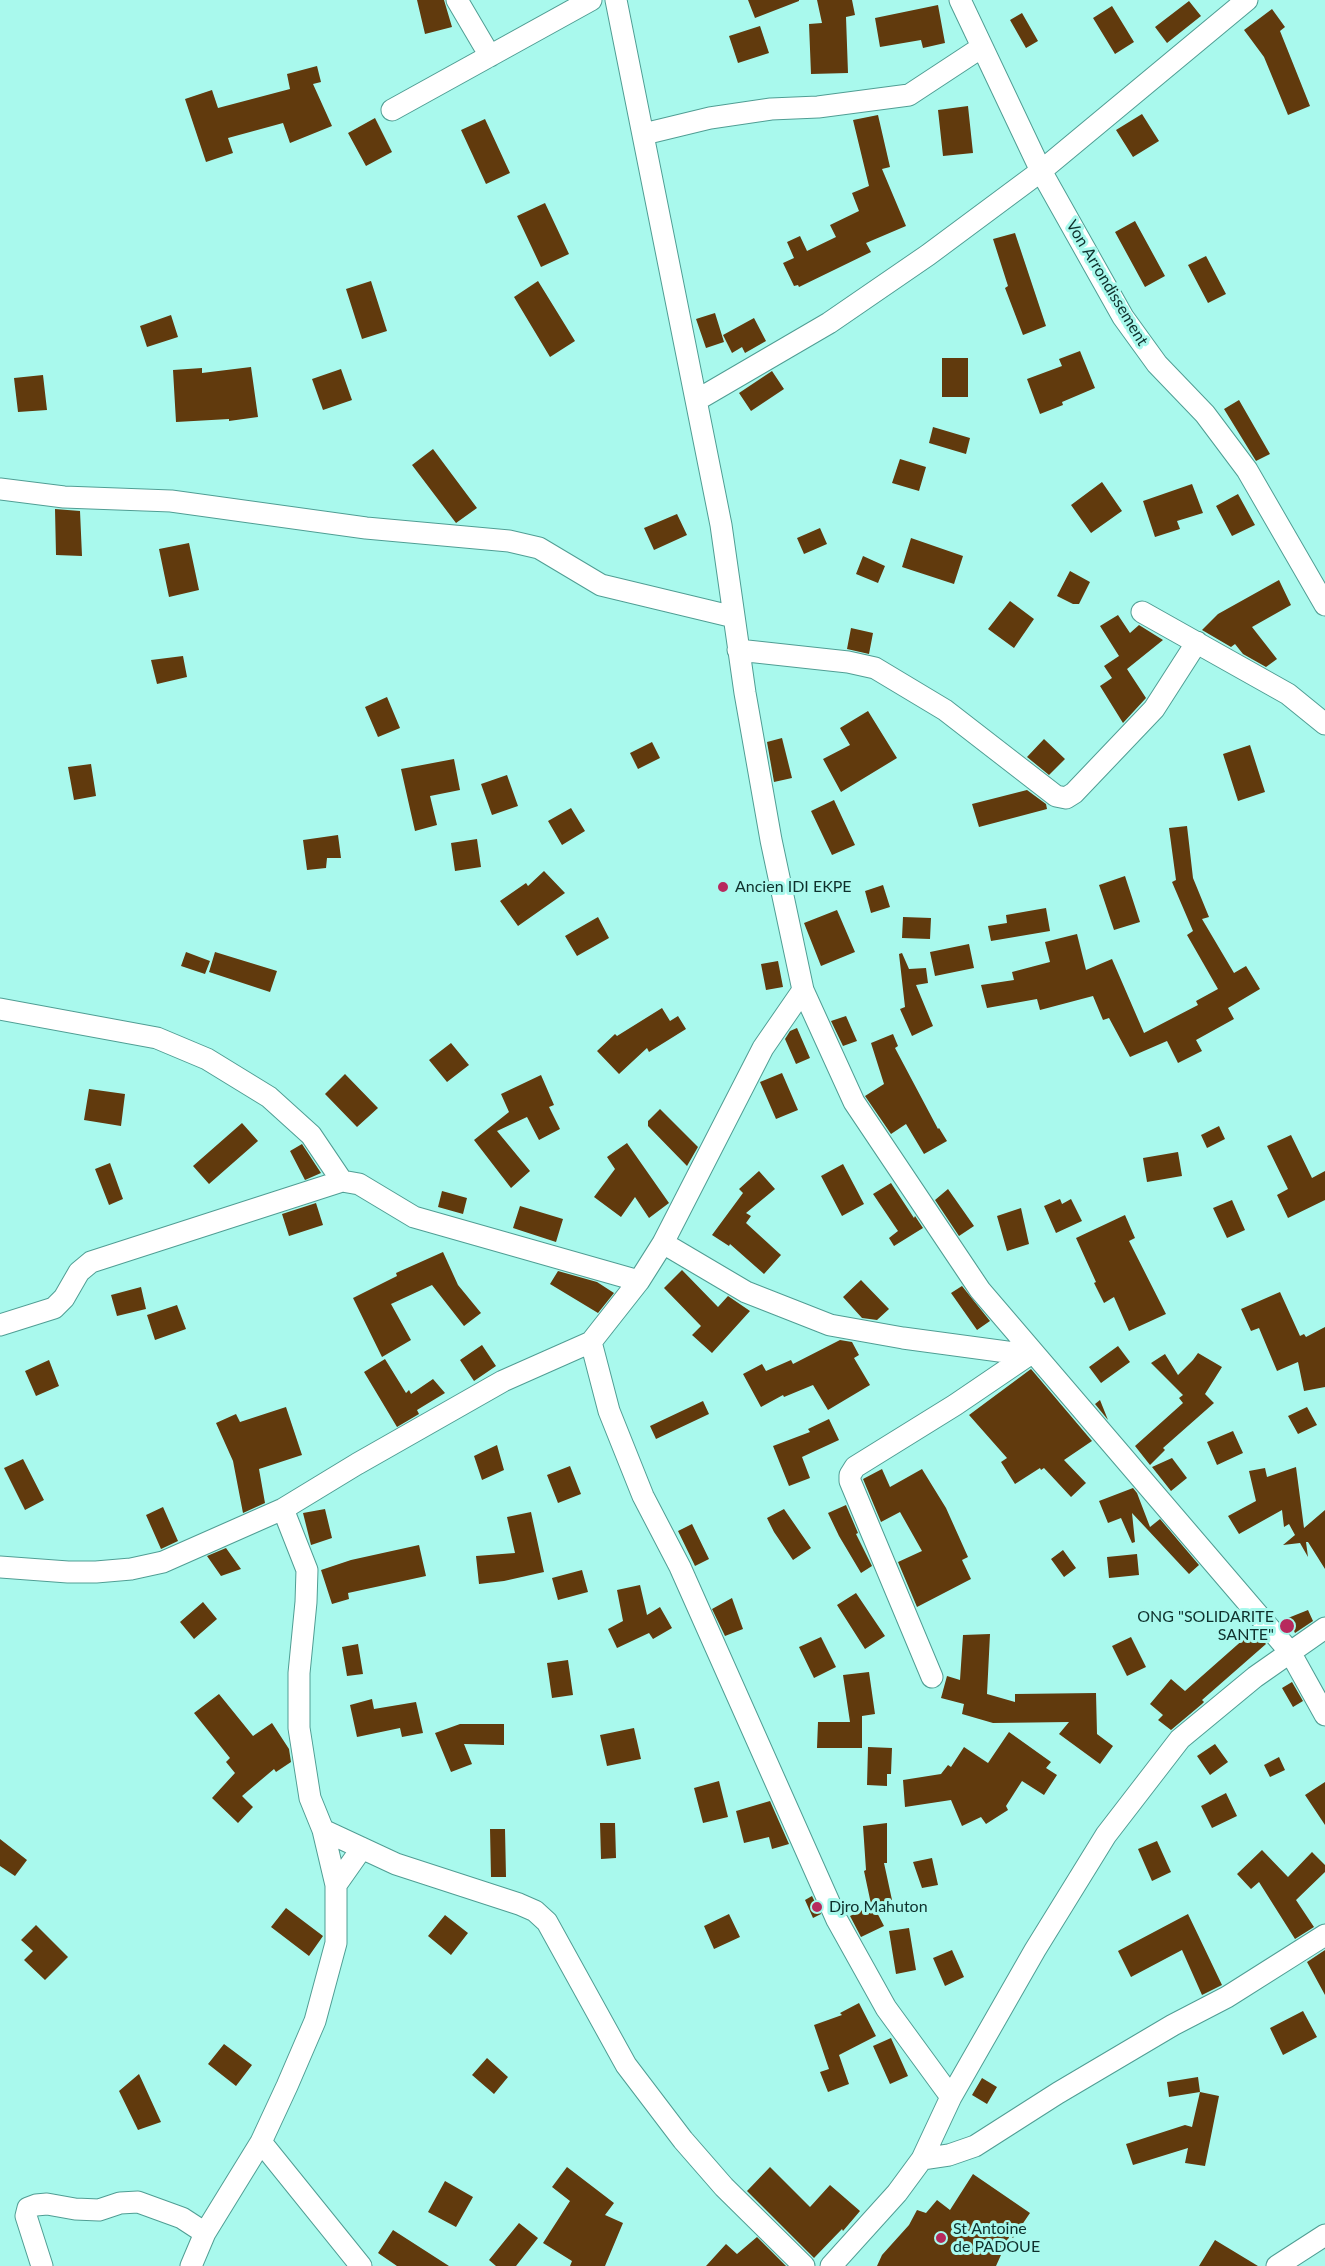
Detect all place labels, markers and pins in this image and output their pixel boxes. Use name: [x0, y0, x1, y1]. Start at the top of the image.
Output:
place label: Ancien IDI EKPE: [735, 877, 852, 897]
marker: Ancien IDI EKPE: [716, 880, 730, 894]
place label: ONG "SOLIDARITE SANTE": [1137, 1607, 1274, 1645]
marker: ONG "SOLIDARITE SANTE": [1278, 1617, 1296, 1635]
place label: Djro Mahuton: [829, 1897, 928, 1917]
marker: Djro Mahuton: [810, 1900, 824, 1914]
place label: St Antoine de PADOUE: [953, 2219, 1040, 2257]
marker: St Antoine de PADOUE: [934, 2231, 948, 2245]

